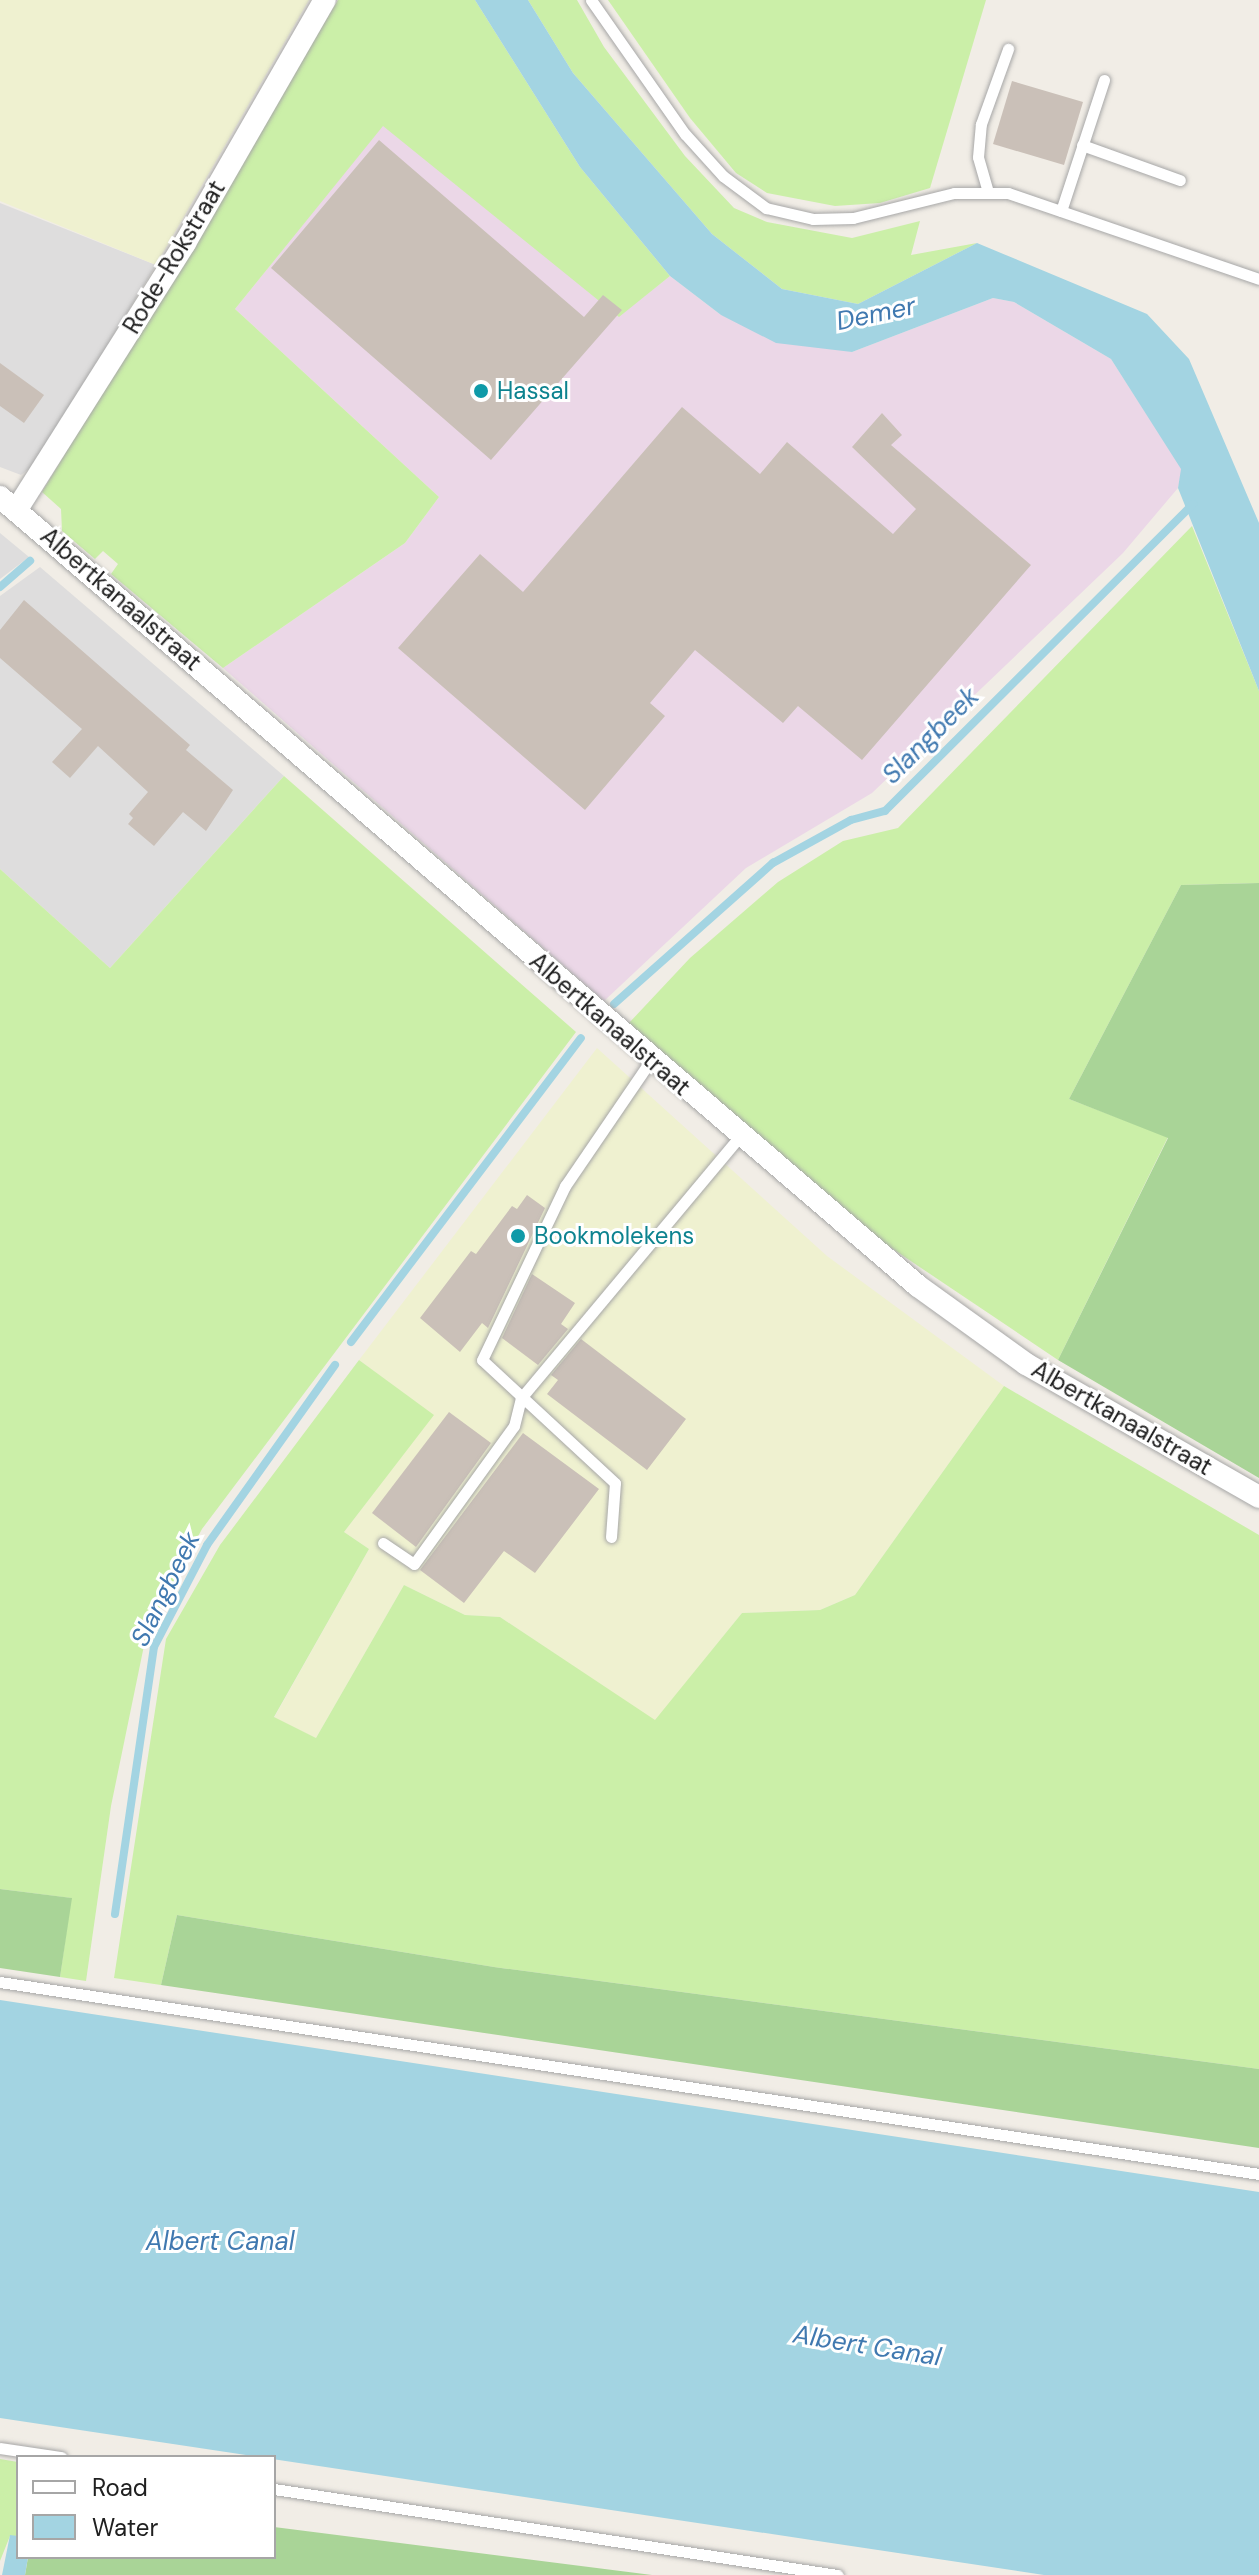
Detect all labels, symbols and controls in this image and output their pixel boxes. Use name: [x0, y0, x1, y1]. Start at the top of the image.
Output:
street label: Rode-Rokstraat: [117, 175, 231, 339]
water label: Demer: [834, 290, 918, 338]
place label: Hassal: [497, 377, 569, 405]
marker: Hassal: [472, 382, 490, 400]
street label: Albertkanaalstraat: [35, 521, 207, 677]
water label: Slangbeek: [876, 681, 986, 791]
street label: Albertkanaalstraat: [524, 946, 696, 1102]
place label: Bookmolekens: [534, 1222, 694, 1250]
marker: Bookmolekens: [509, 1227, 527, 1245]
street label: Albertkanaalstraat: [1027, 1355, 1217, 1481]
water label: Slangbeek: [125, 1527, 207, 1651]
water label: Albert Canal: [145, 2226, 295, 2258]
water label: Albert Canal: [791, 2319, 943, 2373]
legend: [16, 2455, 276, 2559]
text: Road: [92, 2472, 148, 2503]
text: Water: [92, 2512, 158, 2543]

